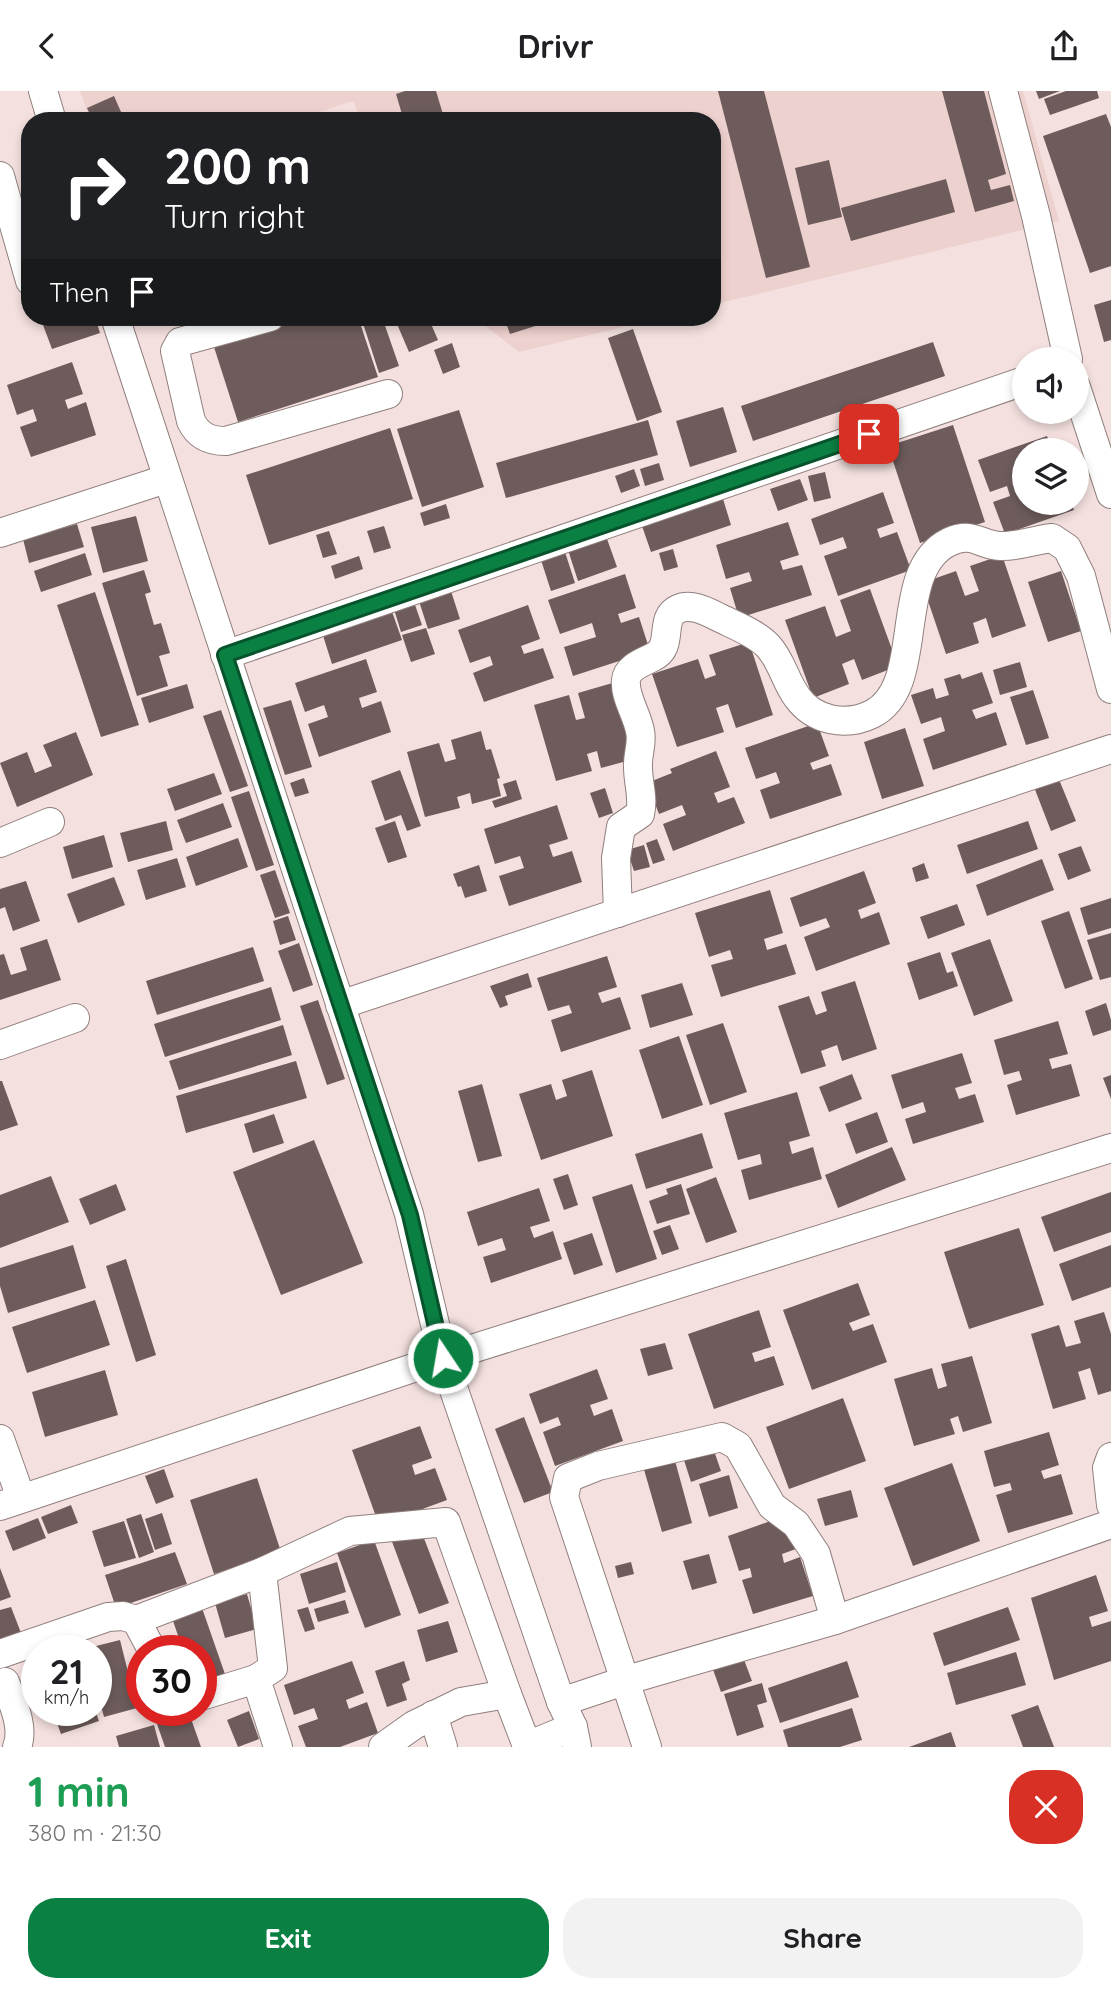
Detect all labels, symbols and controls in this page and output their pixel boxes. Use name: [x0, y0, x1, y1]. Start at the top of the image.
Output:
text: Drivr: [517, 26, 594, 66]
icon: back: [28, 27, 66, 65]
icon: share: [1045, 27, 1083, 65]
text: 200 m: [164, 135, 311, 196]
icon: right: [49, 140, 140, 231]
text: Turn right: [164, 196, 305, 236]
icon: arrive: [123, 273, 161, 311]
text: Then: [49, 276, 109, 309]
map controls: [1012, 347, 1089, 515]
button: sound: [1012, 347, 1089, 424]
pin: [839, 404, 899, 464]
icon: arrive: [850, 415, 888, 453]
button: layers: [1012, 438, 1089, 515]
position arrow: [406, 1321, 480, 1395]
speed limit sign: 30: [126, 1635, 217, 1726]
text: 21: [50, 1649, 83, 1693]
text: km/h: [44, 1686, 89, 1709]
text: 1 min: [28, 1765, 130, 1818]
button: close: [1009, 1770, 1083, 1844]
text: 380 m · 21:30: [28, 1818, 162, 1847]
button: Exit: [28, 1898, 549, 1978]
button: Share: [563, 1898, 1083, 1978]

